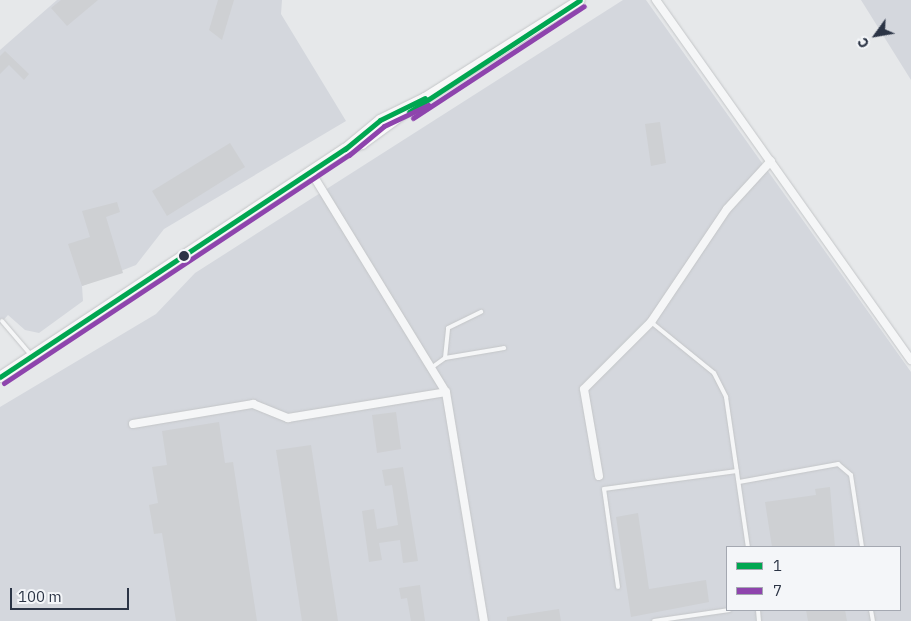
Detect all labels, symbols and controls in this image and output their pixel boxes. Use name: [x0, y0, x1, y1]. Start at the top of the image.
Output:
north arrow: [851, 10, 901, 60]
text: С: [853, 34, 873, 52]
unlabelled marker: [179, 251, 189, 261]
legend: [726, 546, 901, 611]
text: 1: [773, 556, 782, 575]
scale bar: [12, 578, 131, 610]
text: 7: [773, 581, 782, 600]
text: 100 m: [18, 587, 62, 606]

